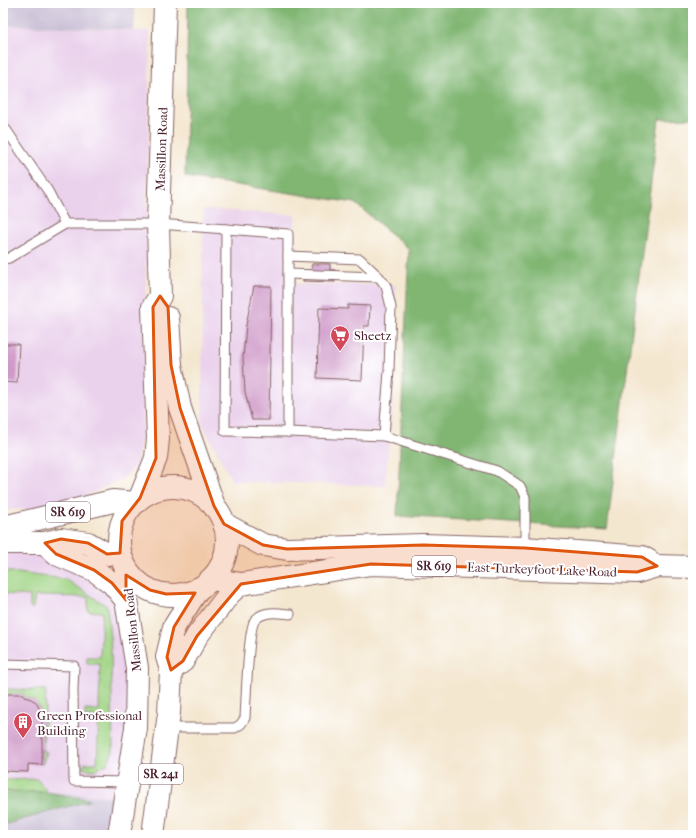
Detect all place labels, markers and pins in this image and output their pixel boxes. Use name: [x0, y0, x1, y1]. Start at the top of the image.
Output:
supermarket icon: Sheetz: [329, 324, 351, 352]
place label: Sheetz: [354, 328, 391, 343]
place label: Green Professional Building: [37, 708, 143, 738]
building icon: Green Professional Building: [12, 711, 34, 739]

